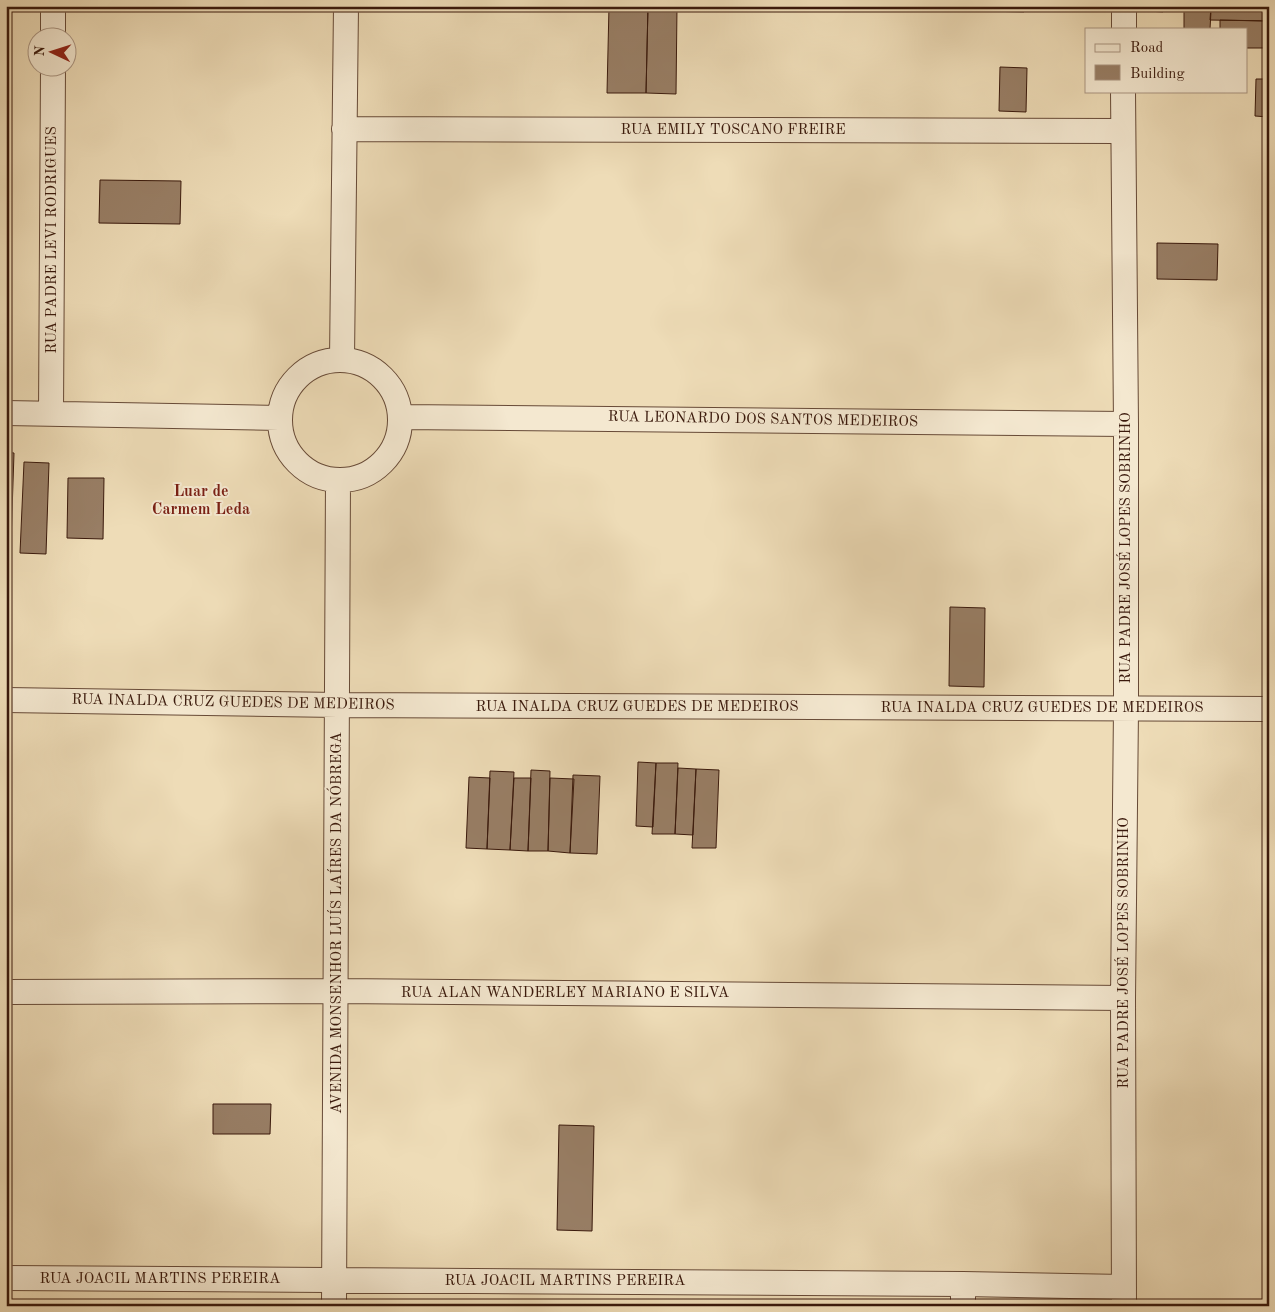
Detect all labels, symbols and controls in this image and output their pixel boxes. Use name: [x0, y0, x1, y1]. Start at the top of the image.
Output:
north arrow: [28, 28, 78, 78]
legend: [1085, 28, 1248, 92]
text: Road: [1130, 41, 1164, 56]
text: N: [33, 45, 47, 57]
text: Building: [1130, 67, 1185, 82]
street label: RUA EMILY TOSCANO FREIRE: [620, 123, 846, 138]
street label: RUA PADRE LEVI RODRIGUES: [45, 126, 60, 354]
street label: RUA LEONARDO DOS SANTOS MEDEIROS: [608, 410, 918, 430]
street label: RUA PADRE JOSÉ LOPES SOBRINHO: [1116, 412, 1134, 684]
district label: Luar de Carmem Leda: [152, 484, 250, 518]
street label: RUA INALDA CRUZ GUEDES DE MEDEIROS: [71, 693, 395, 713]
street label: RUA INALDA CRUZ GUEDES DE MEDEIROS: [475, 700, 799, 715]
street label: RUA INALDA CRUZ GUEDES DE MEDEIROS: [880, 701, 1204, 716]
street label: AVENIDA MONSENHOR LUÍS LAÍRES DA NÓBREGA: [326, 732, 345, 1114]
street label: RUA PADRE JOSÉ LOPES SOBRINHO: [1114, 817, 1132, 1089]
street label: RUA ALAN WANDERLEY MARIANO E SILVA: [401, 986, 730, 1001]
street label: RUA JOACIL MARTINS PEREIRA: [40, 1272, 281, 1287]
street label: RUA JOACIL MARTINS PEREIRA: [445, 1274, 686, 1289]

